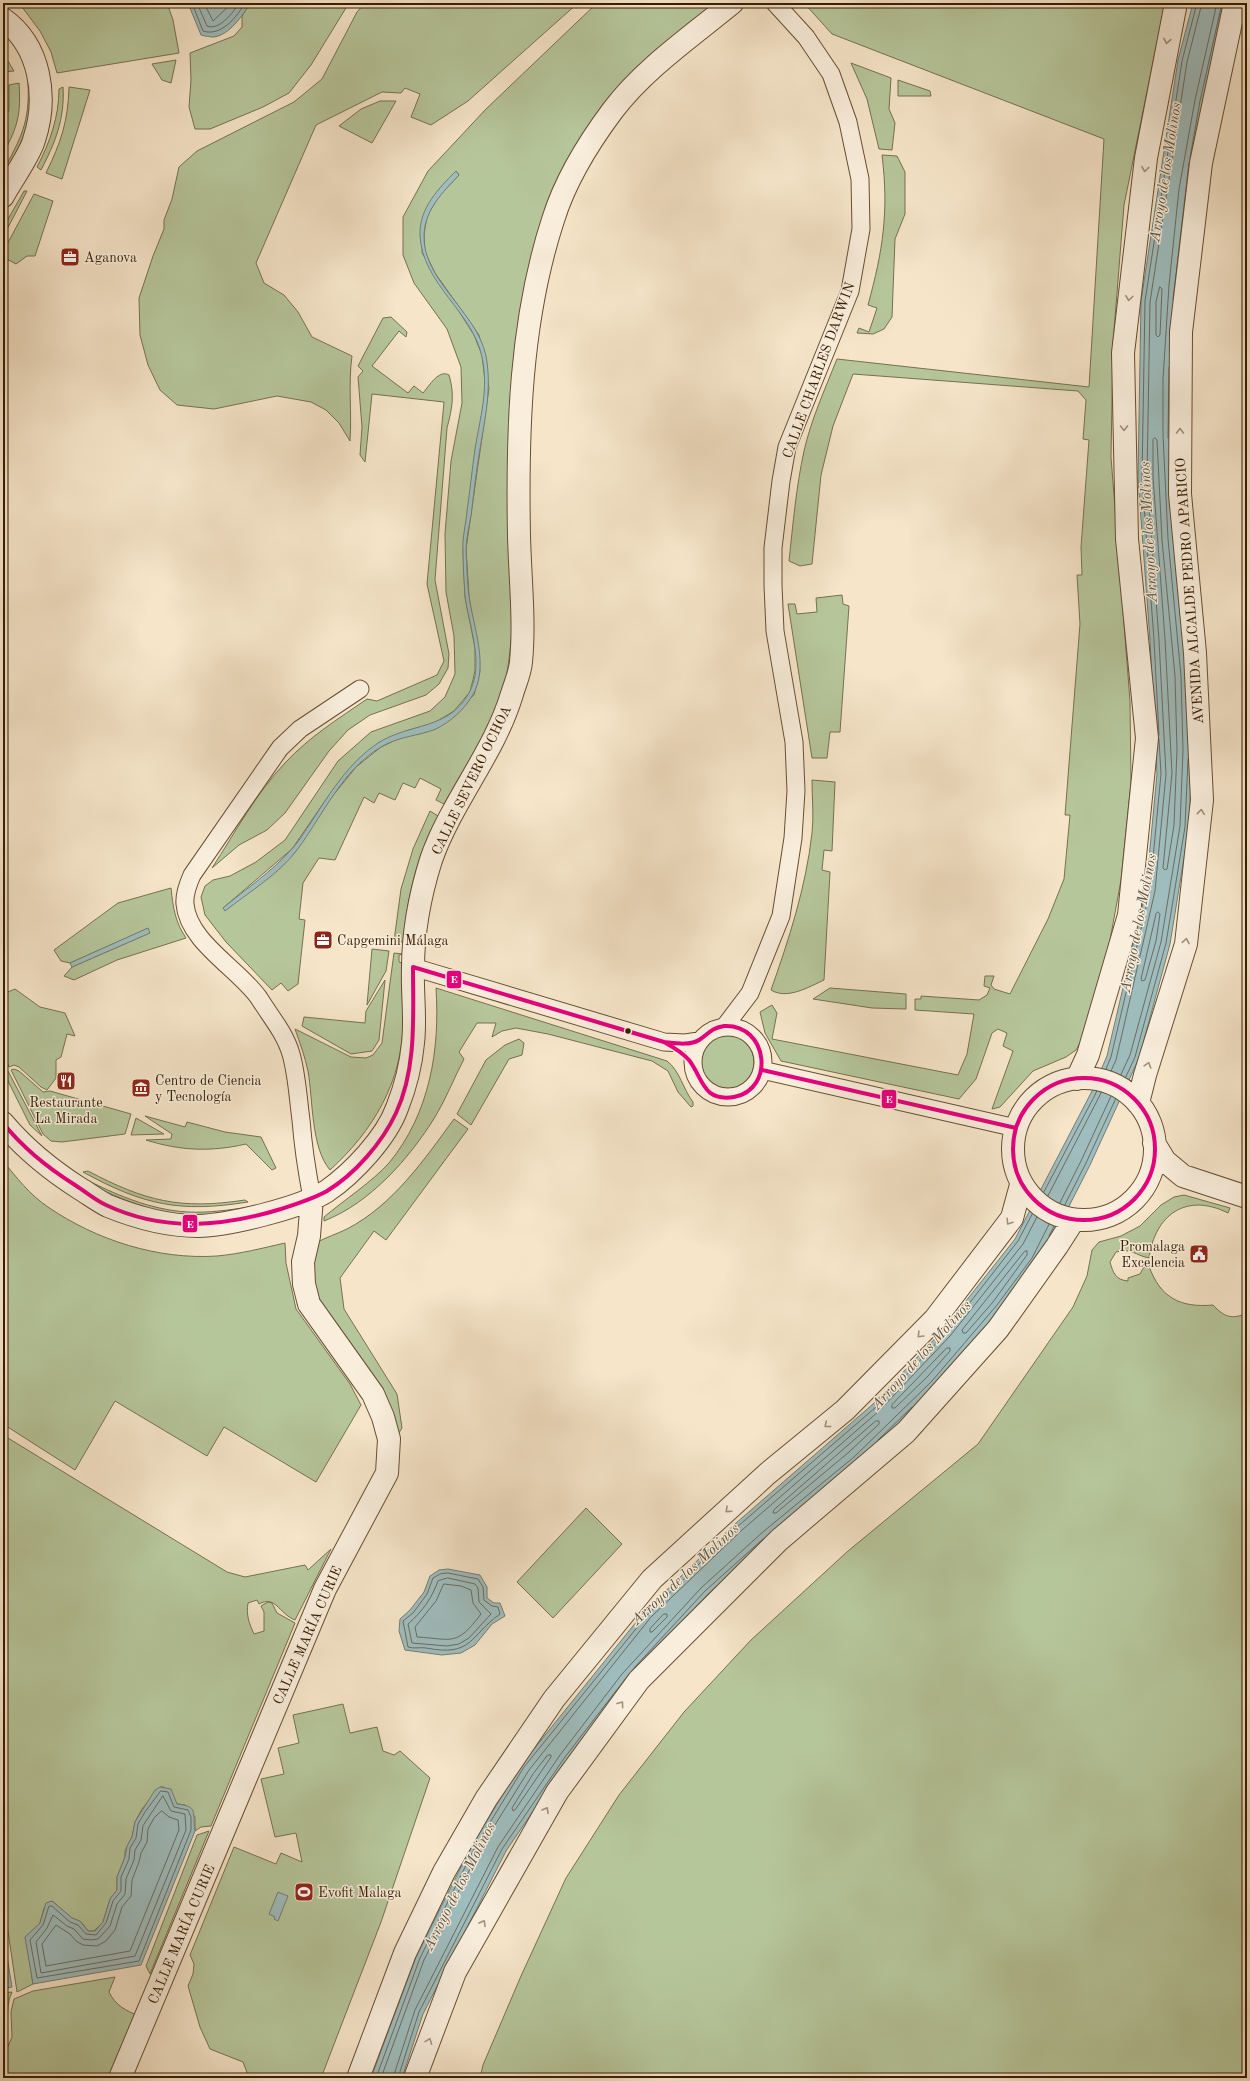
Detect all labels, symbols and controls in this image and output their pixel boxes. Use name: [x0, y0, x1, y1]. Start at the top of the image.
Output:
one-way arrow: [1164, 38, 1172, 44]
water label: Arroyo de los Molinos: [1148, 101, 1185, 244]
one-way arrow: [1140, 166, 1149, 172]
office icon: Aganova: [59, 246, 81, 268]
place label: Aganova: [84, 251, 137, 265]
street label: CALLE CHARLES DARWIN: [780, 280, 857, 460]
one-way arrow: [1125, 295, 1134, 301]
one-way arrow: [1120, 425, 1129, 431]
one-way arrow: [1176, 428, 1184, 434]
street label: AVENIDA ALCALDE PEDRO APARICIO: [1174, 457, 1206, 725]
water label: Arroyo de los Molinos: [1138, 461, 1161, 604]
street label: CALLE SEVERO OCHOA: [430, 703, 514, 857]
one-way arrow: [1196, 809, 1205, 815]
water label: Arroyo de los Molinos: [1118, 853, 1160, 995]
office icon: Capgemini Málaga: [312, 929, 334, 951]
place label: Capgemini Málaga: [337, 934, 449, 948]
one-way arrow: [1181, 938, 1189, 944]
line badge: E: [446, 970, 462, 989]
text: E: [450, 975, 458, 986]
unlabelled marker: [623, 1026, 633, 1036]
one-way arrow: [1143, 1062, 1152, 1069]
restaurant icon: Restaurante La Mirada: [55, 1070, 77, 1092]
place label: Centro de Ciencia y Tecnología: [155, 1074, 262, 1104]
museum icon: Centro de Ciencia y Tecnología: [130, 1077, 152, 1099]
line badge: E: [881, 1089, 897, 1109]
text: E: [885, 1095, 893, 1106]
place label: Restaurante La Mirada: [29, 1096, 103, 1126]
line badge: E: [182, 1214, 198, 1233]
one-way arrow: [1006, 1218, 1014, 1225]
text: E: [186, 1220, 194, 1231]
place label: Promalaga Excelencia: [1120, 1240, 1185, 1270]
public building icon: Promalaga Excelencia: [1188, 1243, 1210, 1265]
water label: Arroyo de los Molinos: [869, 1299, 975, 1414]
one-way arrow: [917, 1330, 925, 1338]
one-way arrow: [824, 1421, 831, 1428]
one-way arrow: [725, 1505, 733, 1513]
water label: Arroyo de los Molinos: [629, 1521, 743, 1629]
street label: CALLE MARÍA CURIE: [268, 1563, 345, 1707]
one-way arrow: [616, 1701, 624, 1708]
one-way arrow: [542, 1807, 549, 1814]
water label: Arroyo de los Molinos: [421, 1820, 499, 1954]
street label: CALLE MARÍA CURIE: [143, 1862, 218, 2006]
sports icon: Evofit Malaga: [293, 1881, 315, 1903]
place label: Evofit Malaga: [318, 1886, 401, 1900]
one-way arrow: [478, 1920, 485, 1927]
one-way arrow: [425, 2038, 433, 2045]

